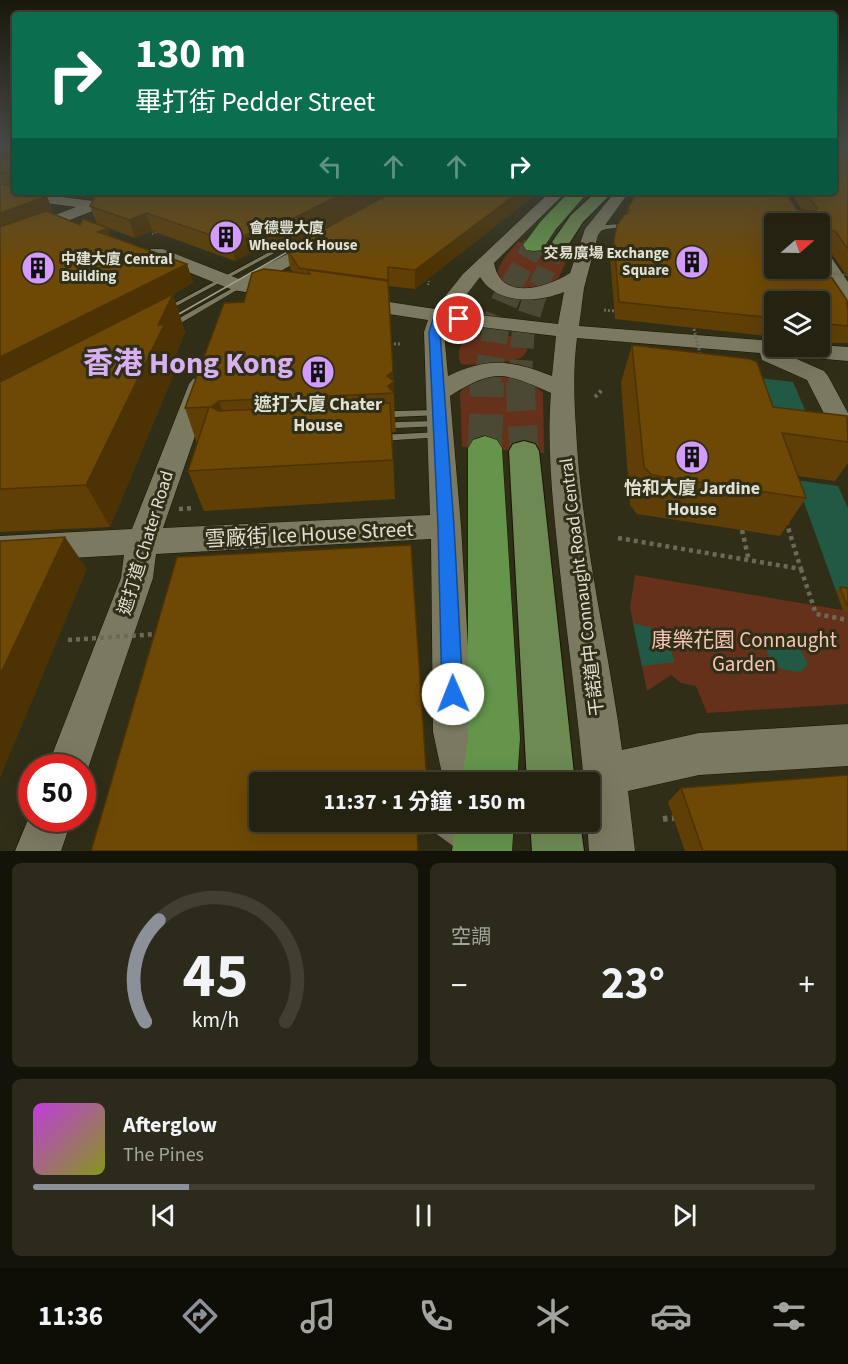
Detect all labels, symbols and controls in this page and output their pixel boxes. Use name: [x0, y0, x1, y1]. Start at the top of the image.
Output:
text: 130 m: [135, 24, 246, 84]
icon: right: [36, 36, 114, 114]
text: 畢打街 Pedder Street: [135, 83, 375, 122]
icon: left: [314, 150, 347, 183]
icon: ahead: [377, 150, 410, 183]
icon: ahead: [440, 150, 473, 183]
icon: right: [503, 150, 536, 183]
north arrow: [764, 213, 830, 279]
map controls: [764, 213, 830, 357]
place label: 會德豐大廈 Wheelock House: [249, 218, 358, 256]
building icon: 會德豐大廈 Wheelock House: [208, 219, 244, 255]
place label: 交易廣場 Exchange Square: [544, 243, 669, 281]
building icon: 交易廣場 Exchange Square: [674, 244, 710, 280]
place label: 中建大廈 Central Building: [61, 249, 173, 287]
building icon: 中建大廈 Central Building: [20, 250, 56, 286]
button: layers: [764, 291, 830, 357]
pin: [433, 293, 484, 344]
icon: arrive: [442, 302, 475, 335]
district label: 香港 Hong Kong: [83, 342, 293, 385]
building icon: 遮打大廈 Chater House: [300, 354, 336, 390]
place label: 遮打大廈 Chater House: [254, 392, 383, 438]
building icon: 怡和大廈 Jardine House: [674, 439, 710, 475]
street label: 干諾道中 Connaught Road Central: [554, 457, 610, 717]
street label: 遮打道 Chater Road: [112, 468, 180, 618]
place label: 怡和大廈 Jardine House: [624, 476, 760, 522]
street label: 雪廠街 Ice House Street: [204, 514, 414, 554]
park label: 康樂花園 Connaught Garden: [651, 625, 837, 679]
position arrow: [421, 662, 485, 726]
speed limit sign: 50: [18, 754, 96, 832]
text: 11:37 · 1 分鐘 · 150 m: [324, 786, 525, 818]
text: 空調: [451, 923, 491, 951]
text: 45: [182, 932, 248, 1021]
text: 23°: [601, 952, 665, 1016]
text: −: [451, 962, 467, 1009]
text: +: [799, 962, 815, 1009]
text: km/h: [191, 1005, 239, 1036]
text: Afterglow: [123, 1109, 217, 1141]
text: The Pines: [123, 1141, 204, 1169]
icon: previous: [147, 1199, 180, 1232]
icon: pause: [407, 1199, 440, 1232]
icon: next: [668, 1199, 701, 1232]
icon: directions: [179, 1295, 221, 1337]
icon: music: [297, 1295, 339, 1337]
icon: phone: [415, 1295, 457, 1337]
icon: climate: [532, 1295, 574, 1337]
icon: car: [650, 1295, 692, 1337]
icon: filters: [768, 1295, 810, 1337]
text: 11:36: [38, 1297, 103, 1336]

